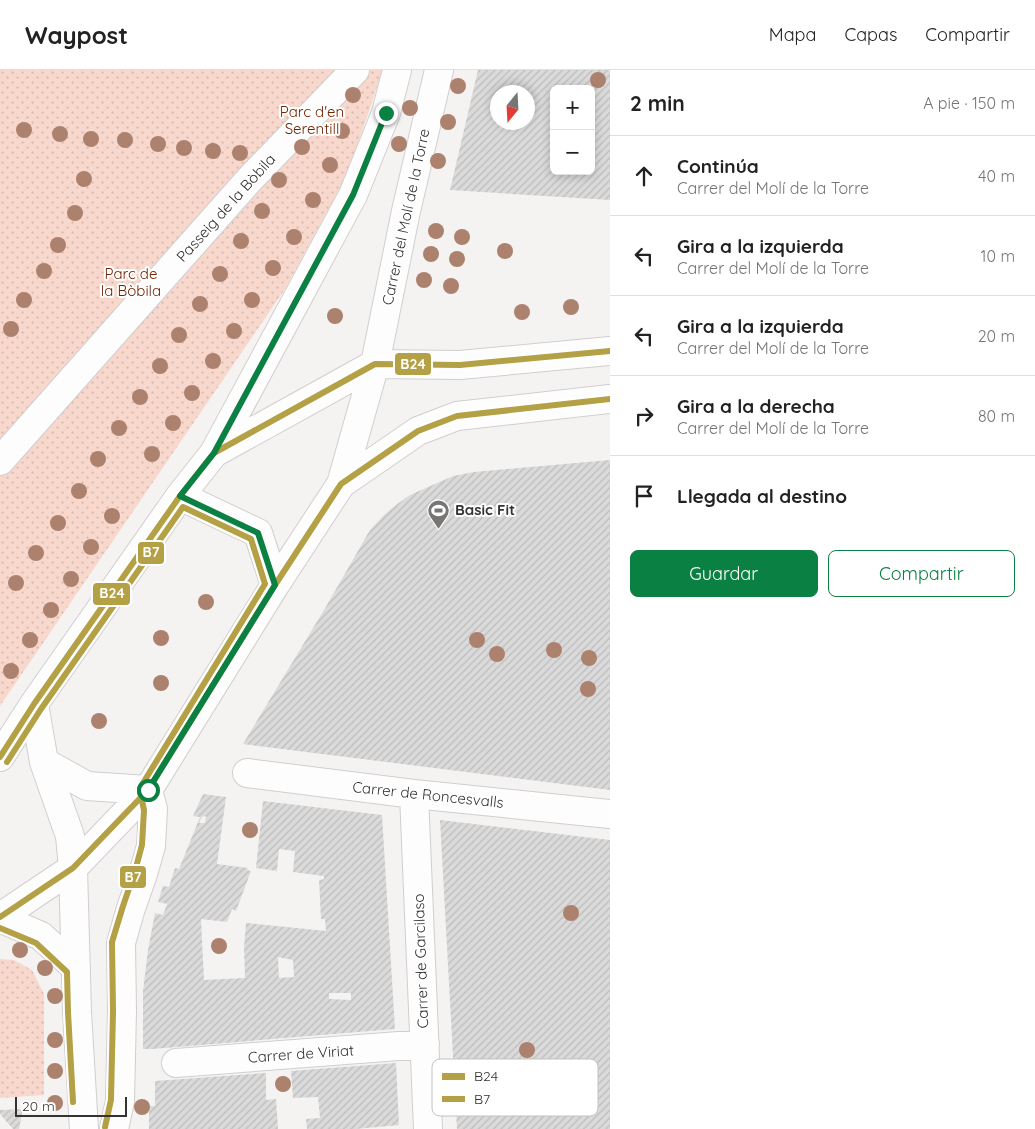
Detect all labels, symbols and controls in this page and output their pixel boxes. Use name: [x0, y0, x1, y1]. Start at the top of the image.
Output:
text: Waypost: [25, 20, 128, 50]
text: Mapa: [769, 23, 816, 46]
text: Capas: [844, 23, 897, 46]
text: Compartir: [925, 23, 1010, 46]
north arrow: [490, 85, 535, 130]
map controls: [550, 85, 595, 175]
button: +: [550, 85, 595, 130]
text: 2 min: [630, 90, 685, 116]
text: A pie · 150 m: [923, 93, 1015, 113]
park label: Parc d'en Serentill: [280, 102, 344, 138]
route end: [375, 102, 398, 125]
street label: Carrer del Molí de la Torre: [377, 127, 434, 307]
button: −: [550, 130, 595, 175]
street label: Passeig de la Bòbila: [172, 150, 279, 266]
text: Continúa: [677, 154, 759, 178]
icon: ahead: [630, 162, 658, 190]
text: 40 m: [978, 166, 1015, 186]
text: Carrer del Molí de la Torre: [677, 178, 869, 198]
text: Gira a la izquierda: [677, 234, 844, 258]
icon: left: [630, 242, 658, 270]
text: 10 m: [981, 246, 1015, 266]
text: Carrer del Molí de la Torre: [677, 258, 869, 278]
park label: Parc de la Bòbila: [101, 264, 161, 300]
text: Gira a la izquierda: [677, 314, 844, 338]
icon: left: [630, 322, 658, 350]
text: 20 m: [978, 326, 1015, 346]
text: Carrer del Molí de la Torre: [677, 338, 869, 358]
line badge: B24: [394, 352, 432, 376]
text: B24: [400, 355, 426, 373]
text: Gira a la derecha: [677, 394, 835, 418]
icon: right: [630, 402, 658, 430]
text: 80 m: [978, 406, 1015, 426]
text: Carrer del Molí de la Torre: [677, 418, 869, 438]
icon: arrive: [630, 482, 658, 510]
text: Llegada al destino: [677, 484, 847, 508]
sports icon: Basic Fit: [427, 498, 451, 529]
place label: Basic Fit: [455, 500, 515, 519]
line badge: B7: [137, 541, 165, 565]
text: B7: [143, 543, 160, 561]
button: Guardar: [630, 550, 818, 597]
button: Compartir: [828, 550, 1015, 597]
line badge: B24: [92, 582, 131, 606]
text: B24: [99, 584, 125, 602]
street label: Carrer de Roncesvalls: [351, 777, 505, 812]
route start: [137, 779, 160, 802]
line badge: B7: [119, 865, 147, 889]
text: B7: [125, 868, 142, 886]
street label: Carrer de Garcilaso: [409, 893, 432, 1029]
street label: Carrer de Viriat: [247, 1040, 355, 1067]
legend: [432, 1059, 598, 1116]
text: B24: [474, 1067, 498, 1085]
text: B7: [474, 1090, 490, 1108]
scale bar: [15, 1094, 128, 1117]
text: 20 m: [22, 1097, 55, 1115]

